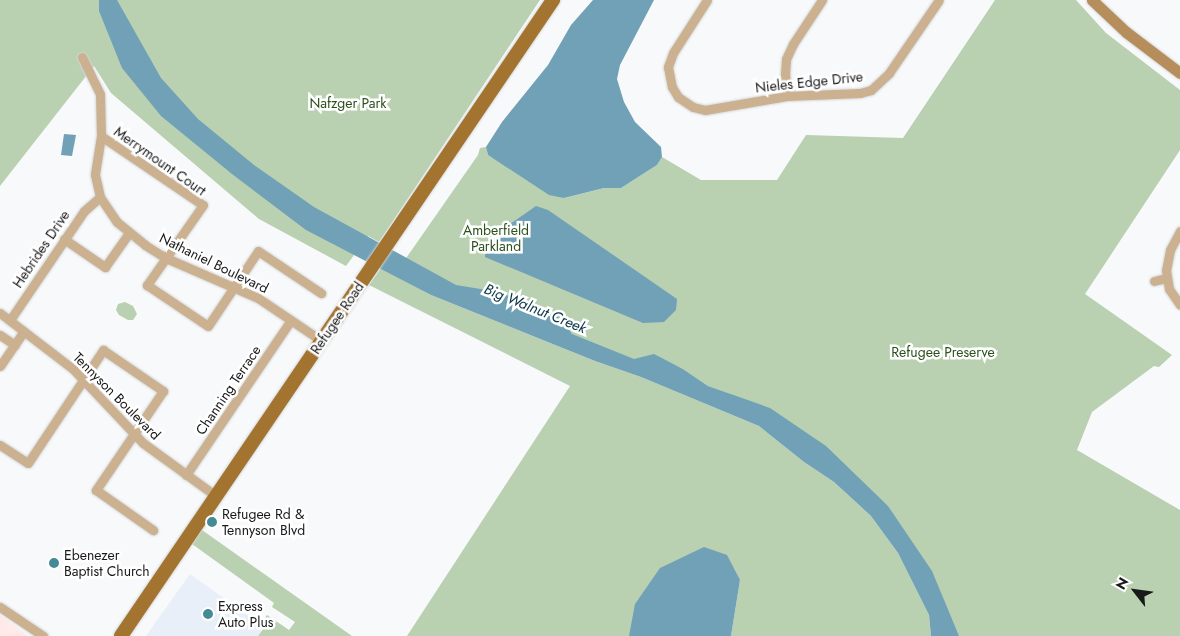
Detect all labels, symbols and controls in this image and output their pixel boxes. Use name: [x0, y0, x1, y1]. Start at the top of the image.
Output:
street label: Nieles Edge Drive: [754, 68, 864, 96]
park label: Nafzger Park: [310, 95, 386, 111]
street label: Merrymount Court: [111, 123, 209, 199]
street label: Hebrides Drive: [9, 207, 73, 291]
park label: Amberfield Parkland: [463, 222, 529, 254]
street label: Nathaniel Boulevard: [157, 229, 271, 297]
street label: Refugee Road: [307, 279, 367, 357]
water label: Big Walnut Creek: [481, 280, 589, 338]
street label: Channing Terrace: [192, 342, 264, 438]
park label: Refugee Preserve: [891, 344, 995, 360]
street label: Tennyson Boulevard: [70, 349, 164, 443]
place label: Refugee Rd & Tennyson Blvd: [222, 506, 305, 538]
marker: Refugee Rd & Tennyson Blvd: [206, 516, 218, 528]
place label: Ebenezer Baptist Church: [64, 547, 150, 580]
marker: Ebenezer Baptist Church: [48, 557, 60, 569]
north arrow: [1110, 566, 1160, 616]
text: N: [1111, 574, 1133, 593]
place label: Express Auto Plus: [218, 598, 273, 630]
marker: Express Auto Plus: [202, 608, 214, 620]

